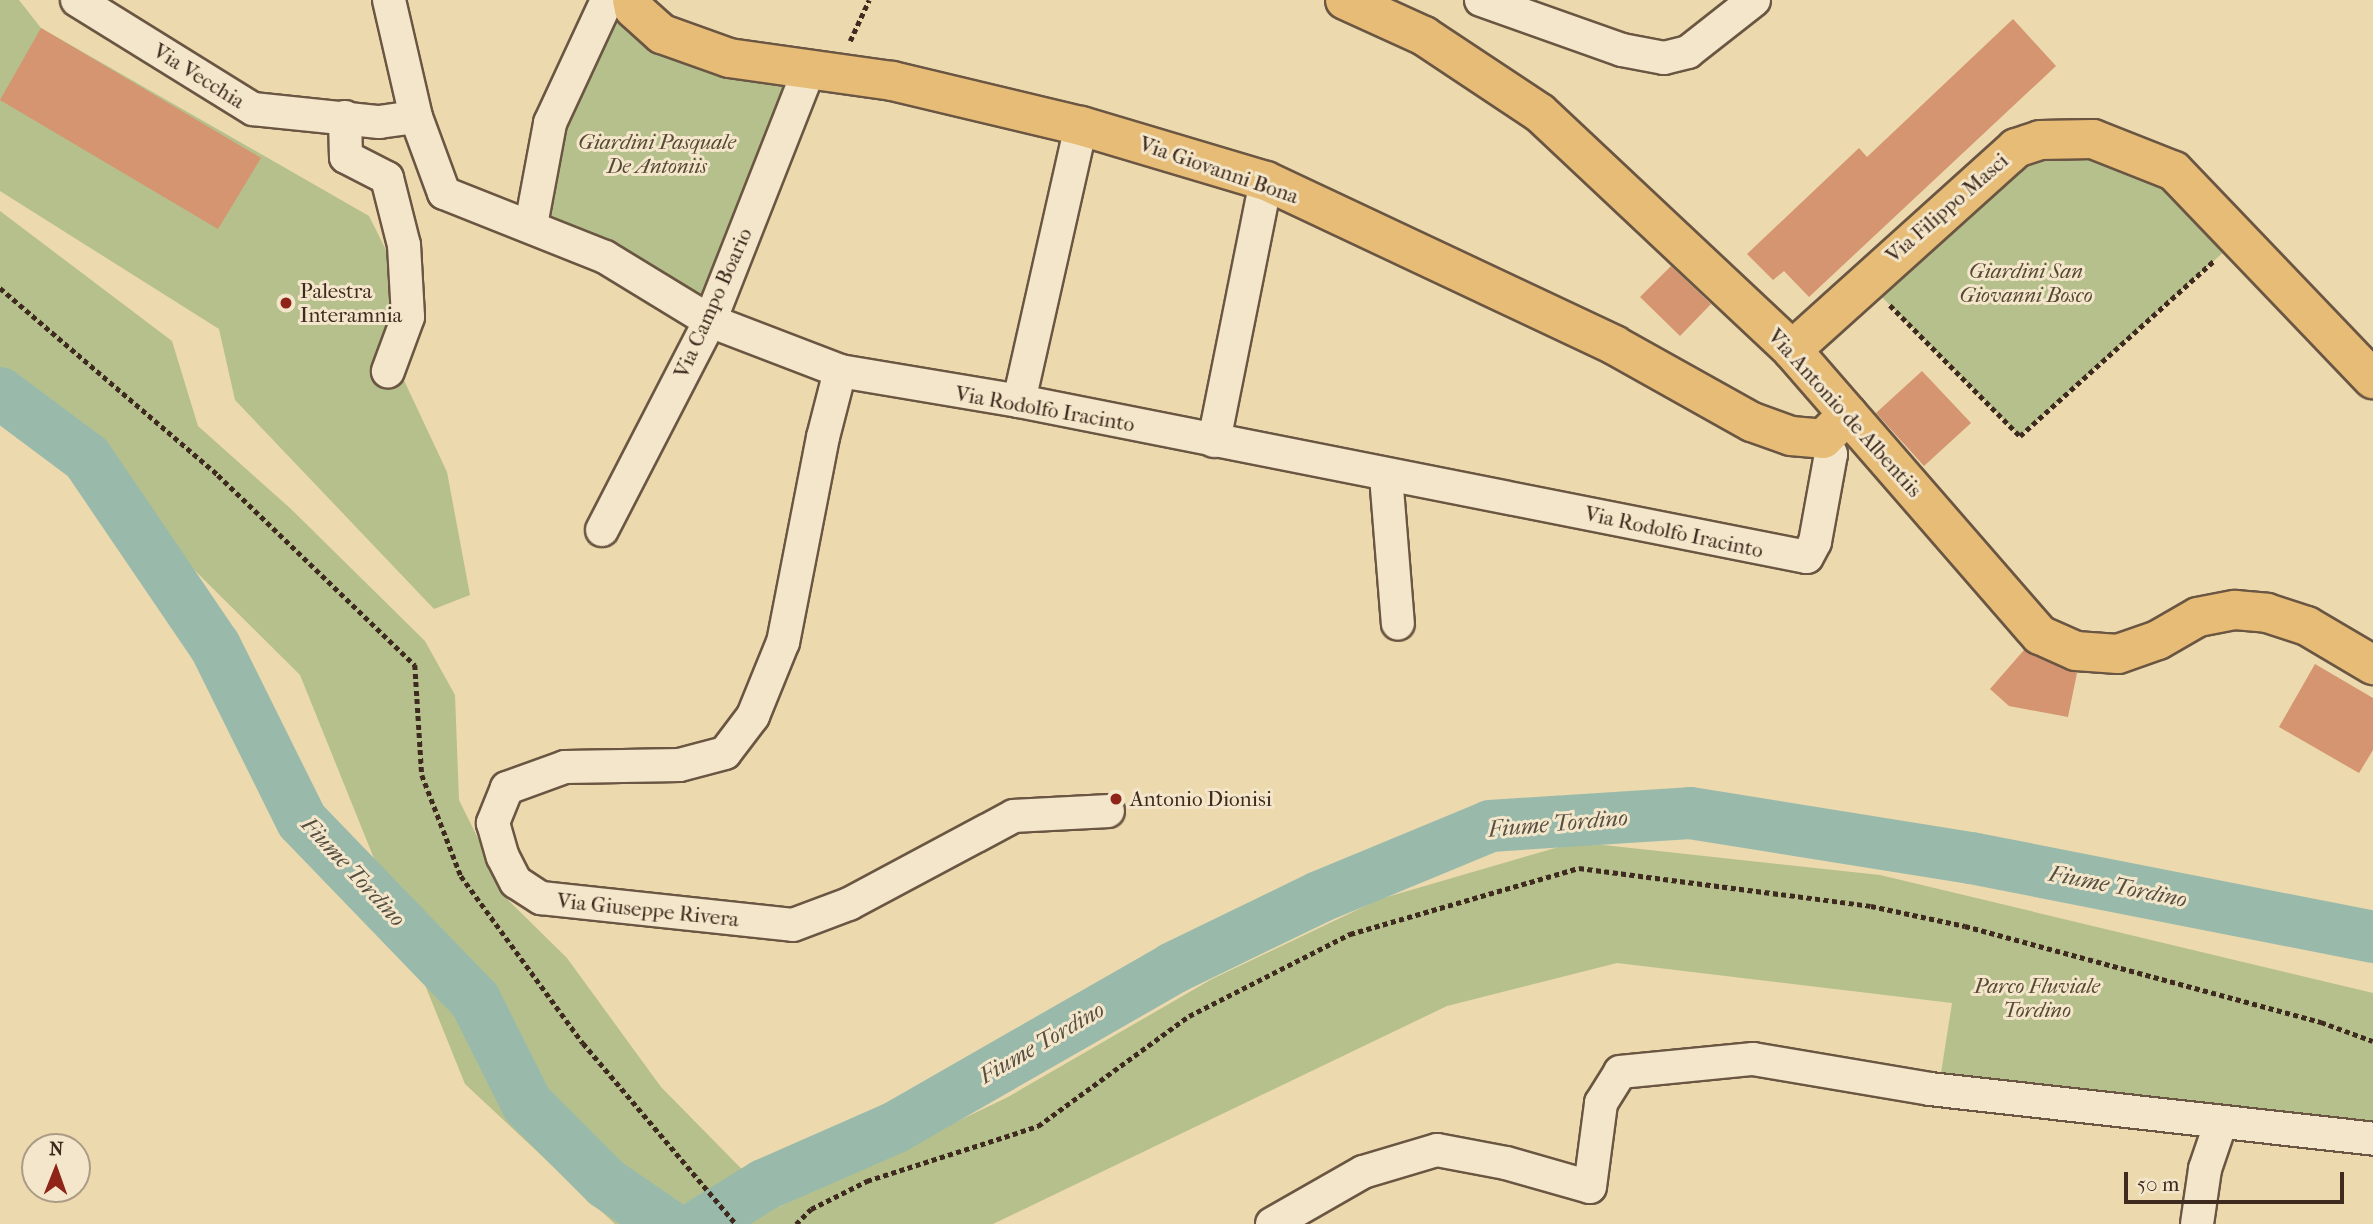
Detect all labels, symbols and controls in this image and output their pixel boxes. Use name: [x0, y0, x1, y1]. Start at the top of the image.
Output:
street label: Via Vecchia: [149, 38, 249, 114]
park label: Giardini Pasquale De Antoniis: [578, 129, 736, 179]
street label: Via Giovanni Bona: [1136, 131, 1302, 209]
street label: Via Filippo Masci: [1881, 148, 2013, 268]
street label: Via Campo Boario: [669, 224, 757, 382]
park label: Giardini San Giovanni Bosco: [1959, 258, 2093, 308]
place label: Palestra Interamnia: [300, 278, 402, 328]
marker: Palestra Interamnia: [278, 295, 294, 311]
street label: Via Antonio de Albentiis: [1763, 324, 1927, 502]
street label: Via Rodolfo Iracinto: [953, 381, 1137, 437]
street label: Via Rodolfo Iracinto: [1583, 501, 1765, 563]
place label: Antonio Dionisi: [1130, 786, 1272, 812]
marker: Antonio Dionisi: [1108, 791, 1124, 807]
water label: Fiume Tordino: [1487, 804, 1629, 844]
water label: Fiume Tordino: [295, 811, 411, 933]
water label: Fiume Tordino: [2047, 860, 2189, 914]
street label: Via Giuseppe Rivera: [556, 888, 740, 932]
park label: Parco Fluviale Tordino: [1974, 973, 2100, 1023]
water label: Fiume Tordino: [974, 996, 1110, 1090]
north arrow: [21, 1133, 91, 1203]
text: N: [49, 1138, 64, 1160]
scale bar: [2128, 1158, 2348, 1202]
text: 50 m: [2137, 1172, 2180, 1196]

